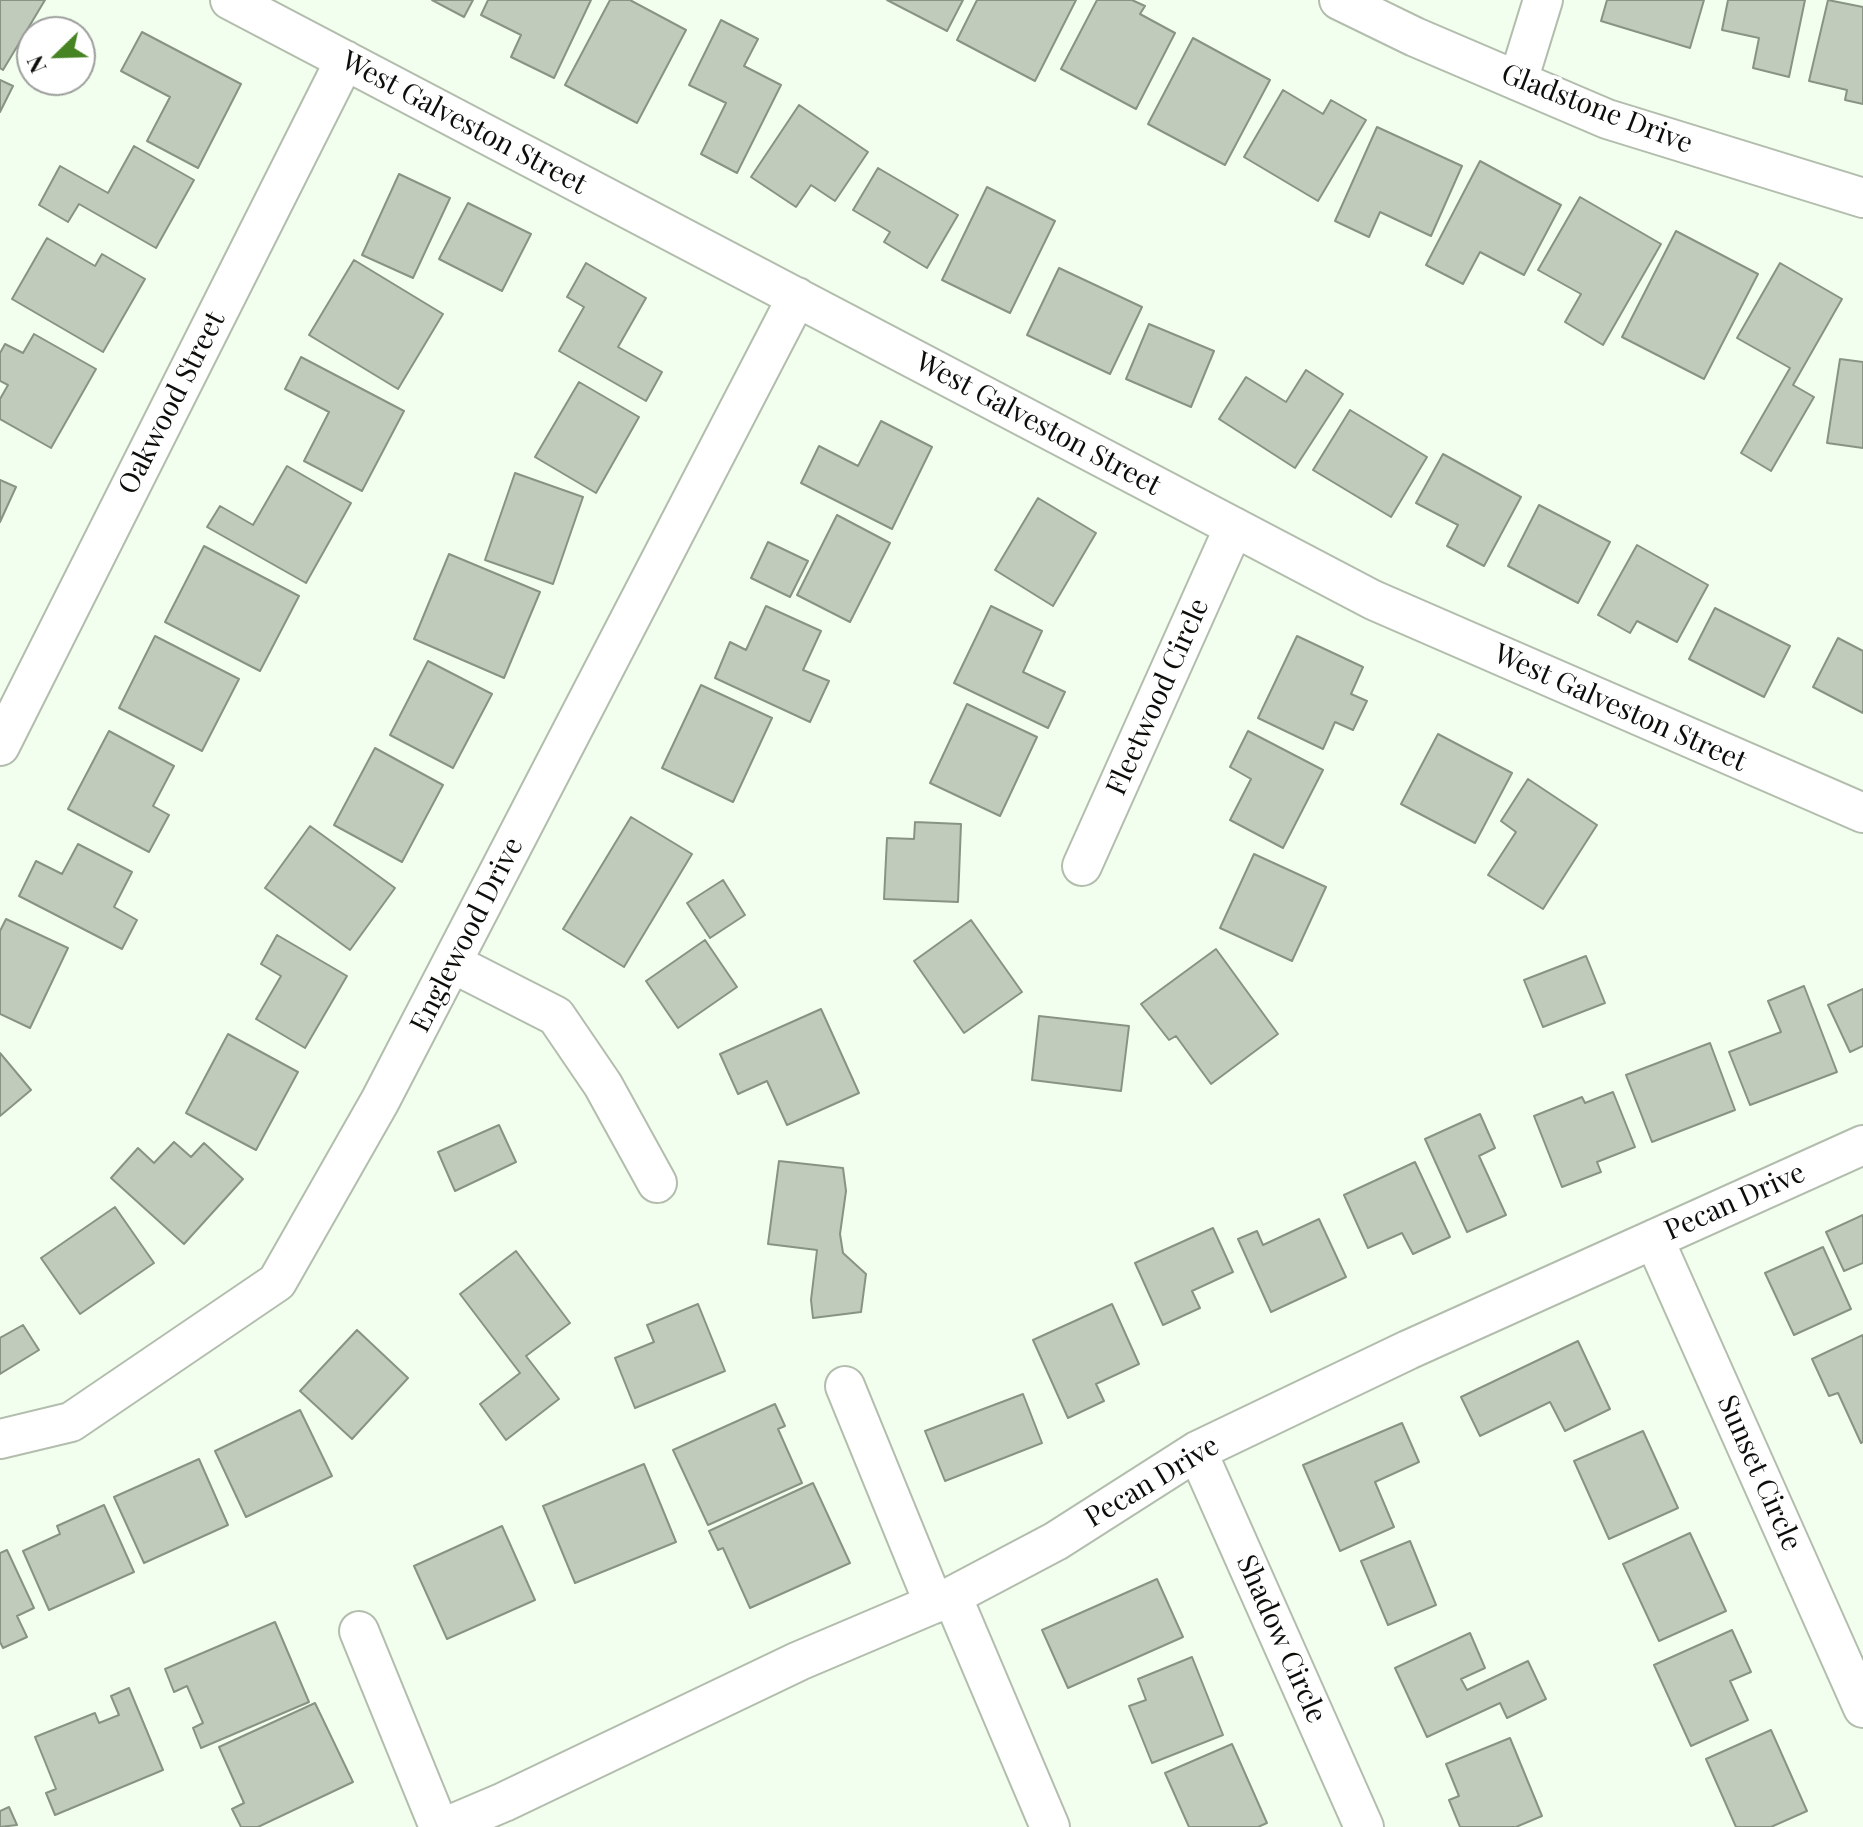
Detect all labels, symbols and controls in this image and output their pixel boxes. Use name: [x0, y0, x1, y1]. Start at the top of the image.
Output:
north arrow: [16, 16, 96, 96]
street label: West Galveston Street: [336, 44, 592, 202]
text: N: [19, 51, 53, 78]
street label: Gladstone Drive: [1497, 57, 1697, 161]
street label: Oakwood Street: [112, 306, 232, 500]
street label: West Galveston Street: [910, 345, 1166, 503]
street label: Fleetwood Circle: [1100, 593, 1216, 801]
street label: West Galveston Street: [1489, 637, 1751, 779]
street label: Englewood Drive: [403, 832, 531, 1038]
street label: Pecan Drive: [1660, 1156, 1810, 1248]
street label: Sunset Circle: [1710, 1390, 1808, 1556]
street label: Pecan Drive: [1079, 1429, 1225, 1535]
street label: Shadow Circle: [1229, 1550, 1333, 1728]

